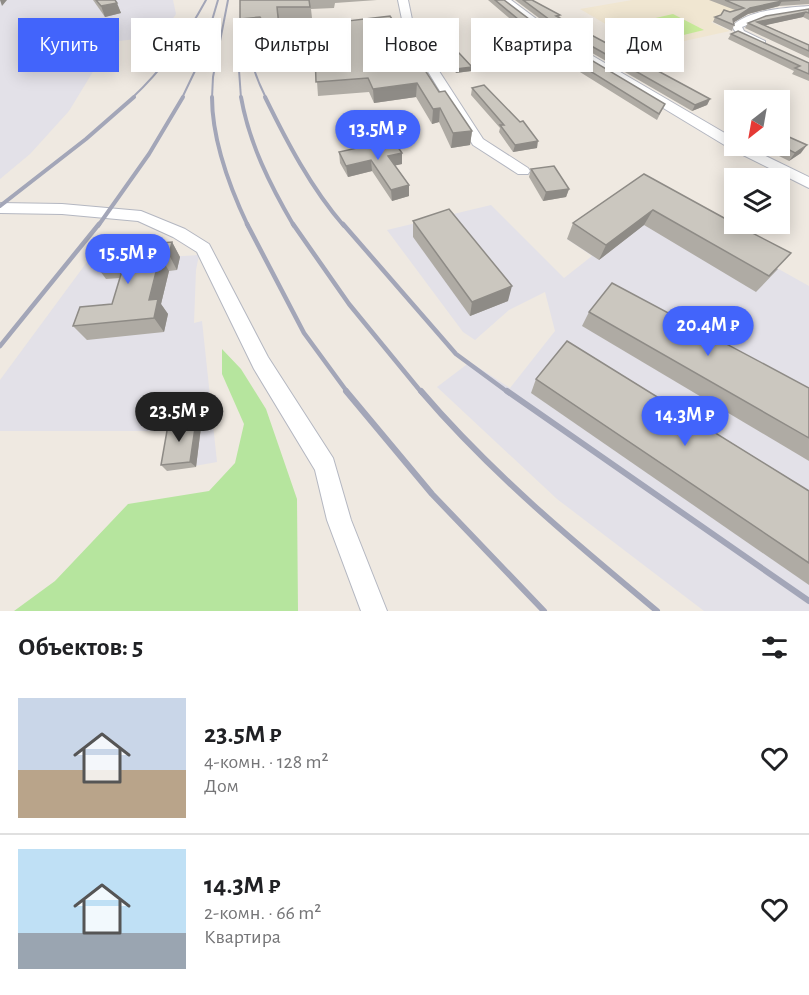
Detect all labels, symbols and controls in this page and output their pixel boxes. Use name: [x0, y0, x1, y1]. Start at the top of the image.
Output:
chip: Купить: [18, 18, 119, 72]
chip: Снять: [131, 18, 221, 72]
chip: Фильтры: [233, 18, 351, 72]
chip: Новое: [363, 18, 459, 72]
chip: Квартира: [471, 18, 593, 72]
chip: Дом: [605, 18, 684, 72]
north arrow: [724, 90, 790, 156]
map controls: [724, 90, 790, 234]
pin: 13.5M ₽: [323, 110, 433, 161]
text: 13.5M ₽: [349, 119, 407, 139]
button: layers: [724, 168, 790, 234]
pin: 15.5M ₽: [73, 234, 183, 285]
text: 15.5M ₽: [99, 243, 157, 263]
pin: 20.4M ₽: [653, 306, 763, 357]
text: 20.4M ₽: [677, 315, 739, 335]
pin: 23.5M ₽: [124, 392, 234, 443]
pin: 14.3M ₽: [630, 396, 740, 447]
text: 23.5M ₽: [149, 401, 209, 421]
text: 14.3M ₽: [656, 405, 714, 425]
icon: filters: [758, 631, 791, 664]
text: Объектов: 5: [18, 634, 143, 660]
text: 23.5M ₽: [204, 721, 281, 747]
icon: home: [66, 722, 138, 794]
icon: heart: [758, 742, 791, 775]
text: 4-комн. · 128 m²: [204, 752, 328, 772]
text: Дом: [204, 776, 239, 796]
text: 14.3M ₽: [204, 872, 280, 898]
icon: home: [66, 873, 138, 945]
icon: heart: [758, 893, 791, 926]
text: 2-комн. · 66 m²: [204, 903, 321, 923]
text: Квартира: [204, 927, 281, 947]

